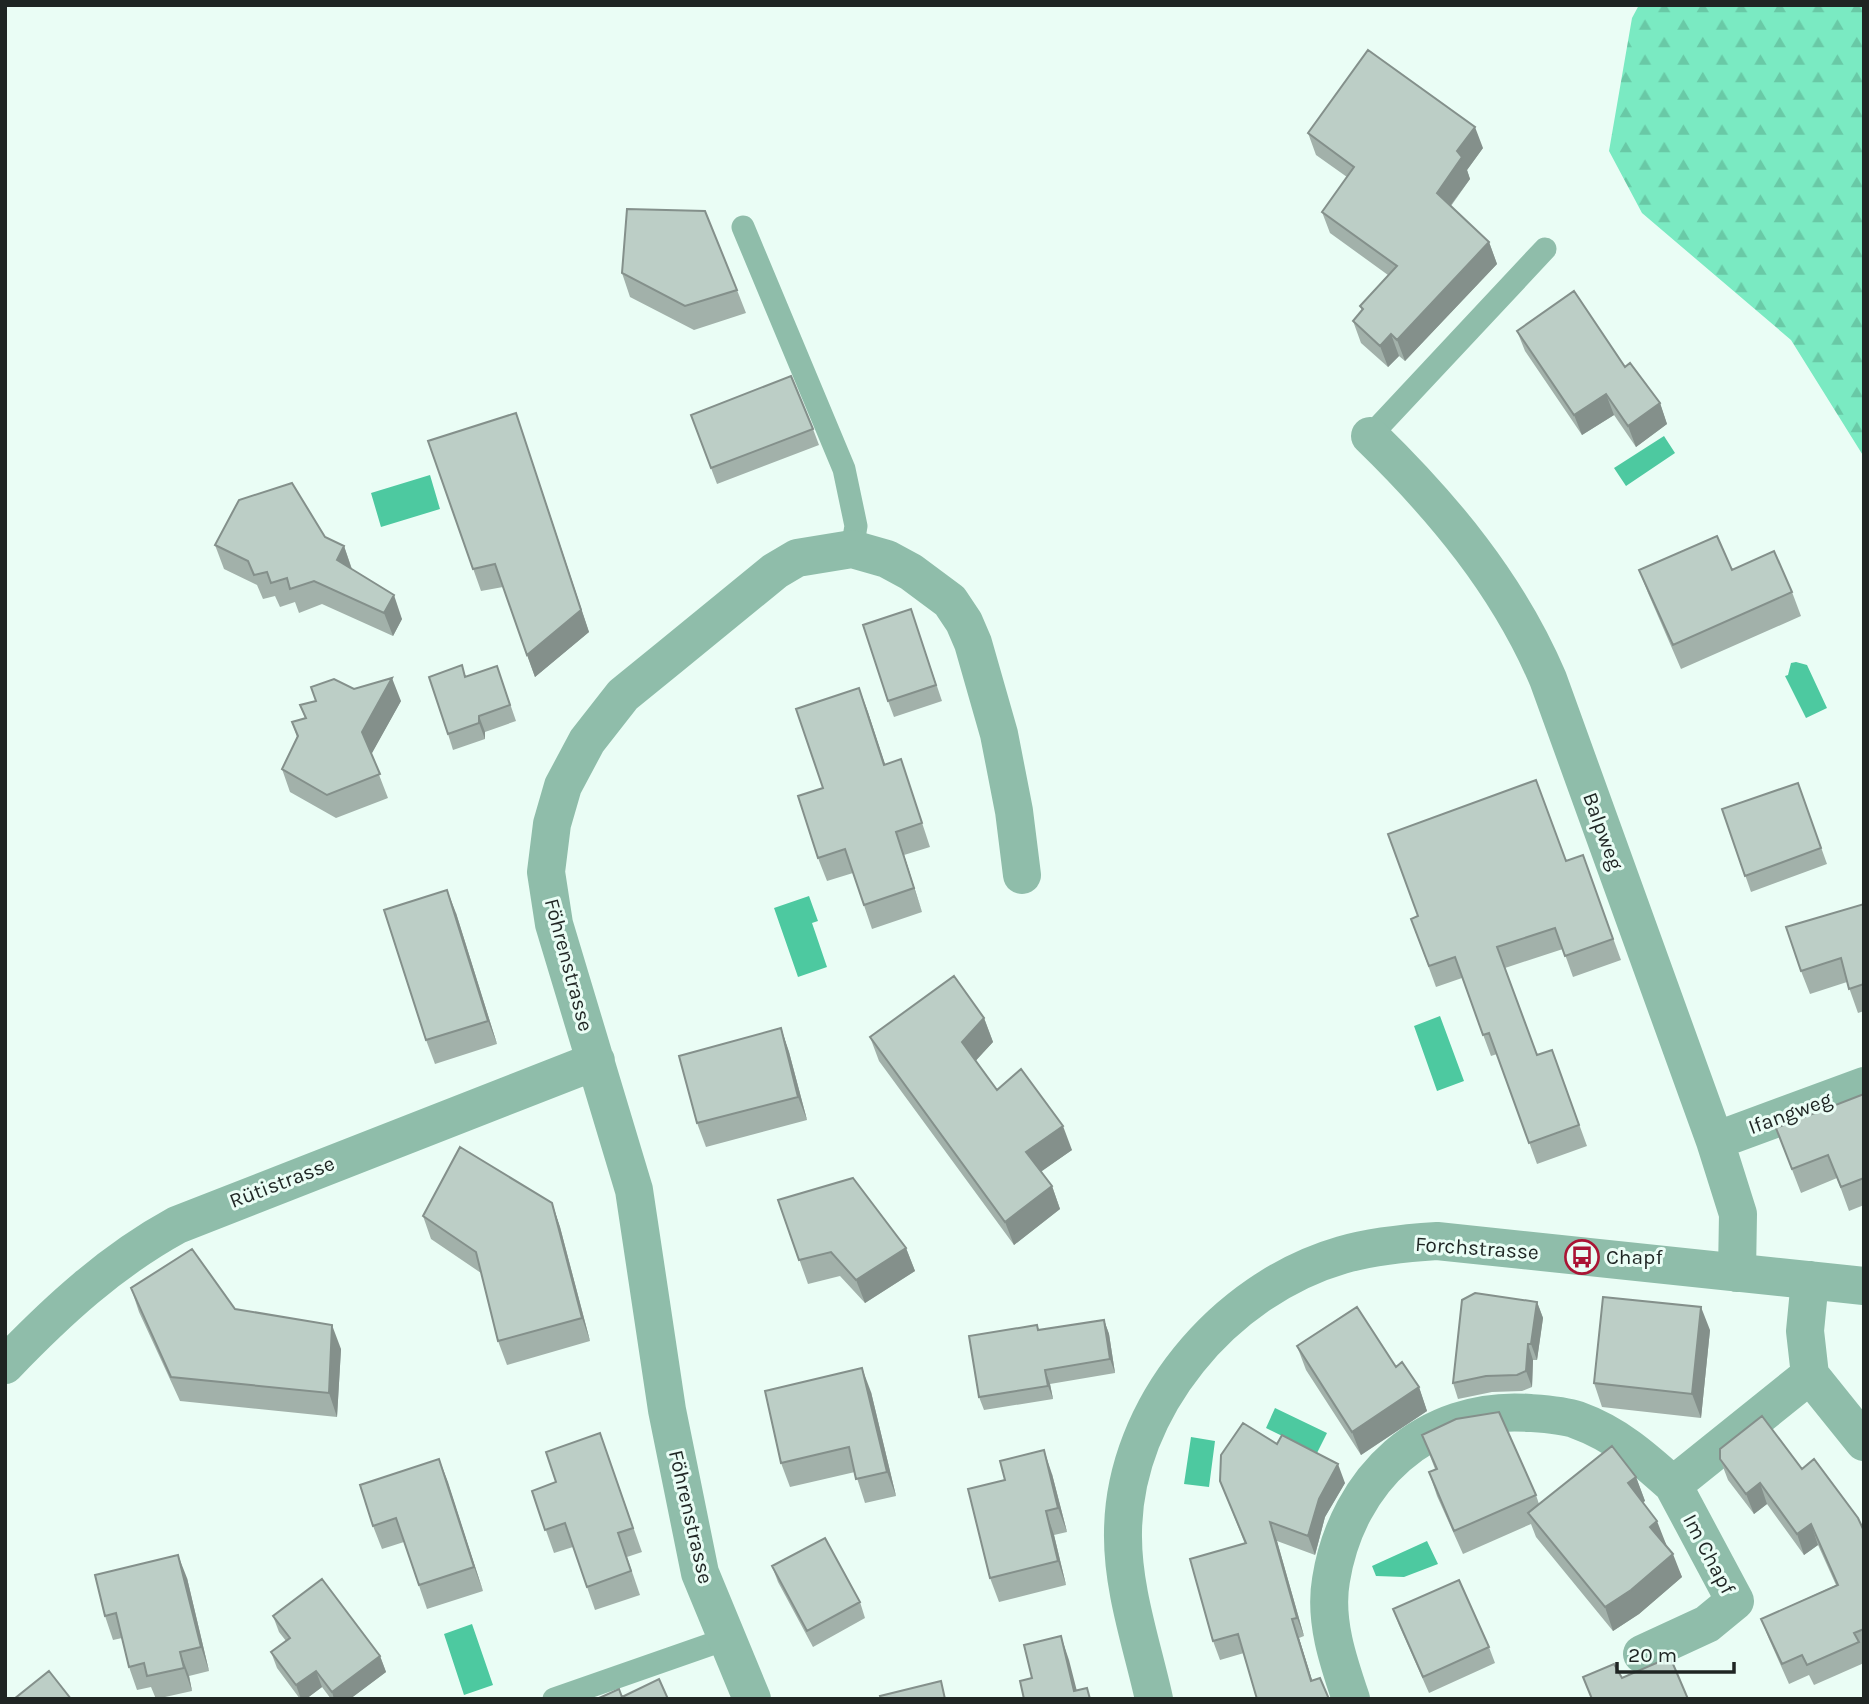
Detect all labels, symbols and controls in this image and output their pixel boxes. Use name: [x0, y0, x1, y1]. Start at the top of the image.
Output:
street label: Balpweg: [1578, 789, 1628, 873]
street label: Föhrenstrasse: [540, 896, 598, 1034]
street label: Ifangweg: [1745, 1087, 1835, 1139]
street label: Rütistrasse: [226, 1151, 338, 1213]
street label: Forchstrasse: [1414, 1232, 1540, 1264]
bus stop icon: Chapf: [1563, 1238, 1601, 1276]
place label: Chapf: [1606, 1245, 1663, 1269]
street label: Föhrenstrasse: [664, 1448, 718, 1586]
street label: Im Chapf: [1678, 1510, 1740, 1599]
scale bar: [1617, 1630, 1734, 1674]
text: 20 m: [1628, 1643, 1677, 1667]

